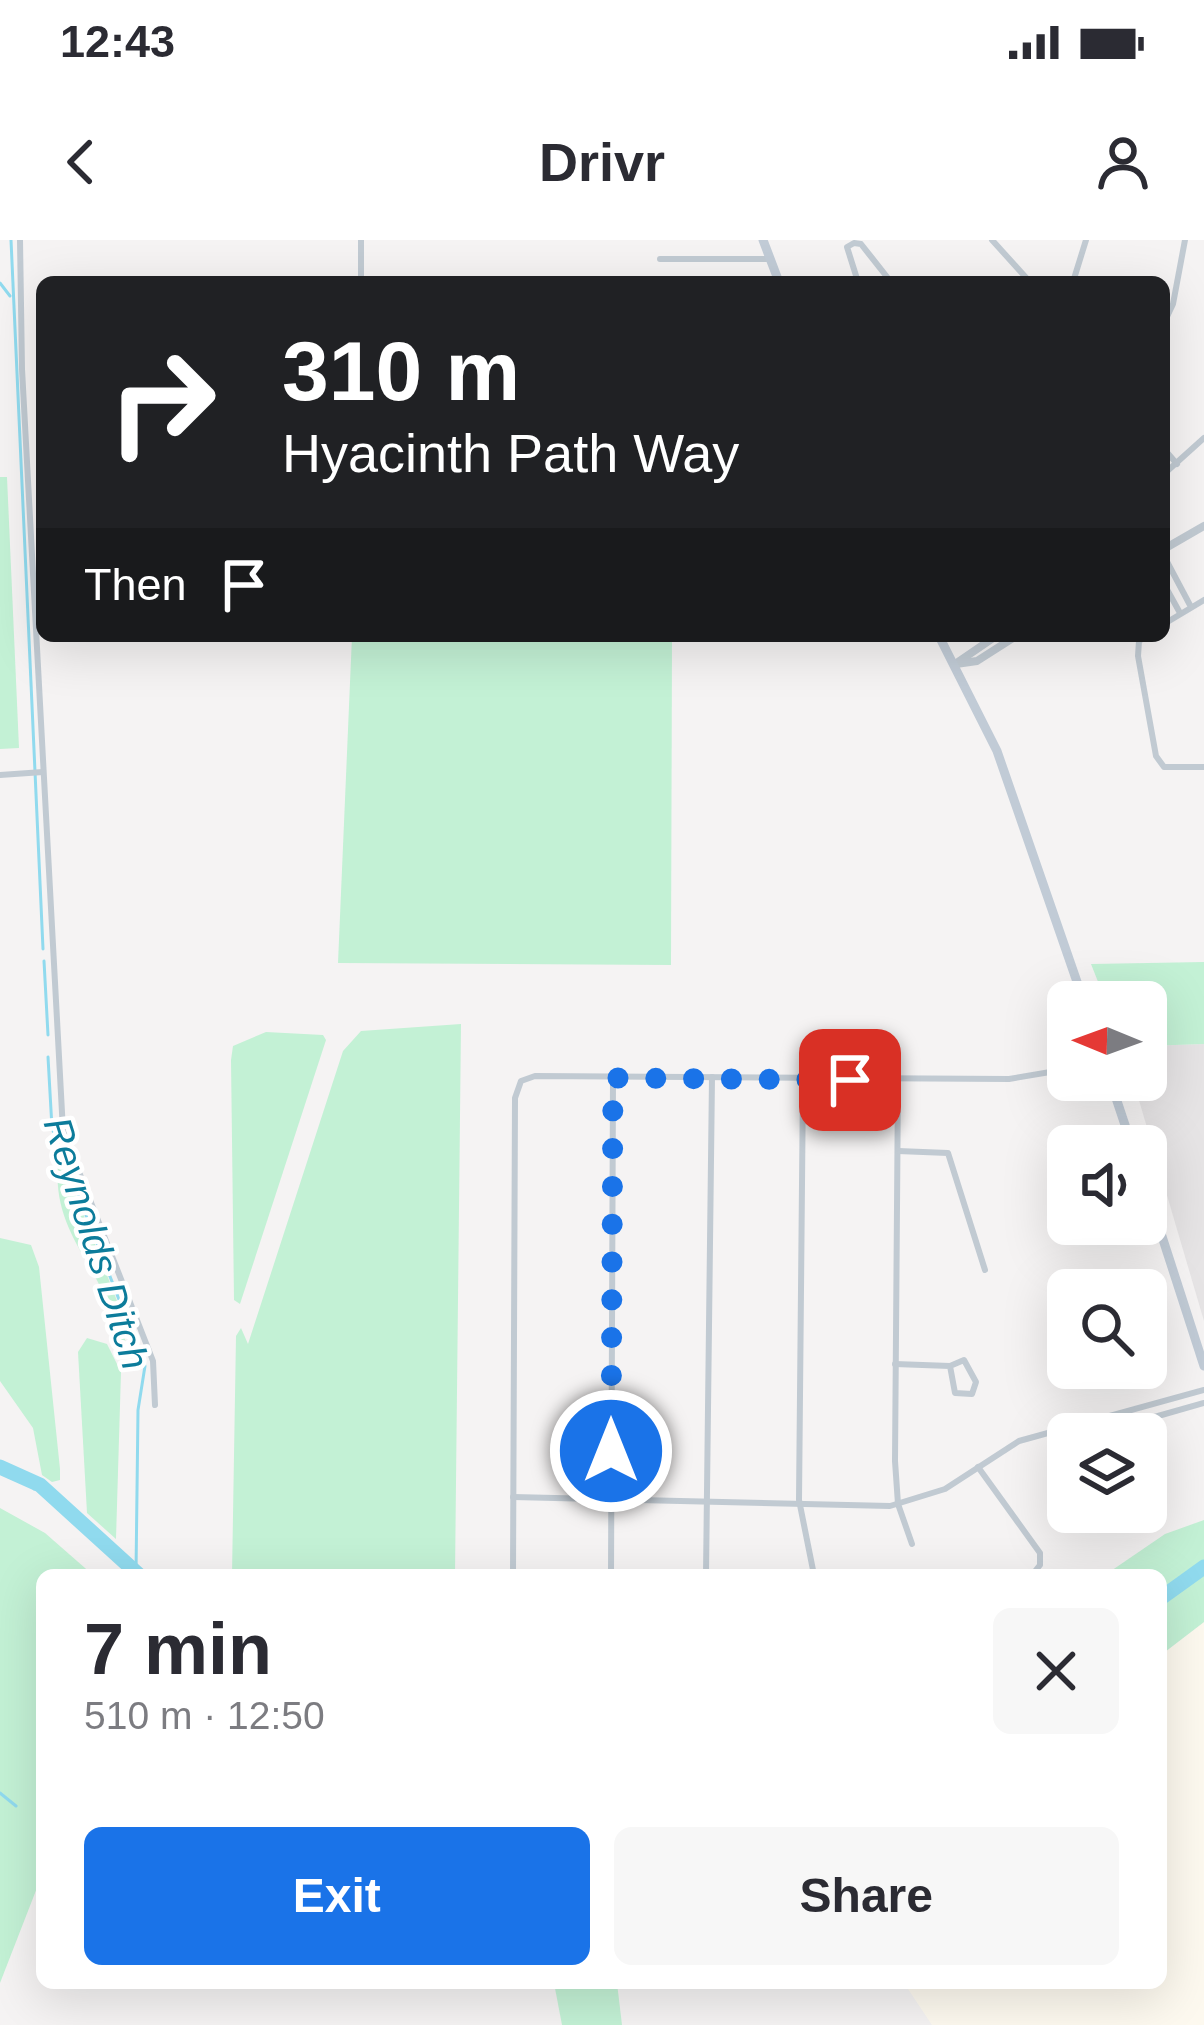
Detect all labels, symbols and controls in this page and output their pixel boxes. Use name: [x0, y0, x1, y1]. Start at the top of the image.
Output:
text: 12:43: [60, 16, 175, 67]
icon: back: [48, 129, 114, 195]
icon: person: [1090, 129, 1156, 195]
text: Drivr: [539, 132, 665, 192]
icon: right: [84, 324, 240, 480]
text: 310 m: [282, 324, 520, 418]
text: Hyacinth Path Way: [282, 423, 739, 483]
icon: arrive: [211, 552, 277, 618]
text: Then: [84, 559, 187, 610]
north arrow: [1047, 981, 1167, 1101]
map controls: [1047, 981, 1167, 1533]
pin: [799, 1029, 901, 1131]
icon: arrive: [817, 1047, 883, 1113]
water label: Reynolds Ditch: [36, 1112, 157, 1375]
button: sound: [1047, 1125, 1167, 1245]
button: search: [1047, 1269, 1167, 1389]
position arrow: [548, 1388, 674, 1514]
button: layers: [1047, 1413, 1167, 1533]
button: close: [993, 1608, 1119, 1734]
text: 7 min: [84, 1609, 272, 1689]
text: 510 m · 12:50: [84, 1694, 325, 1737]
button: Exit: [84, 1827, 590, 1965]
button: Share: [614, 1827, 1119, 1965]

